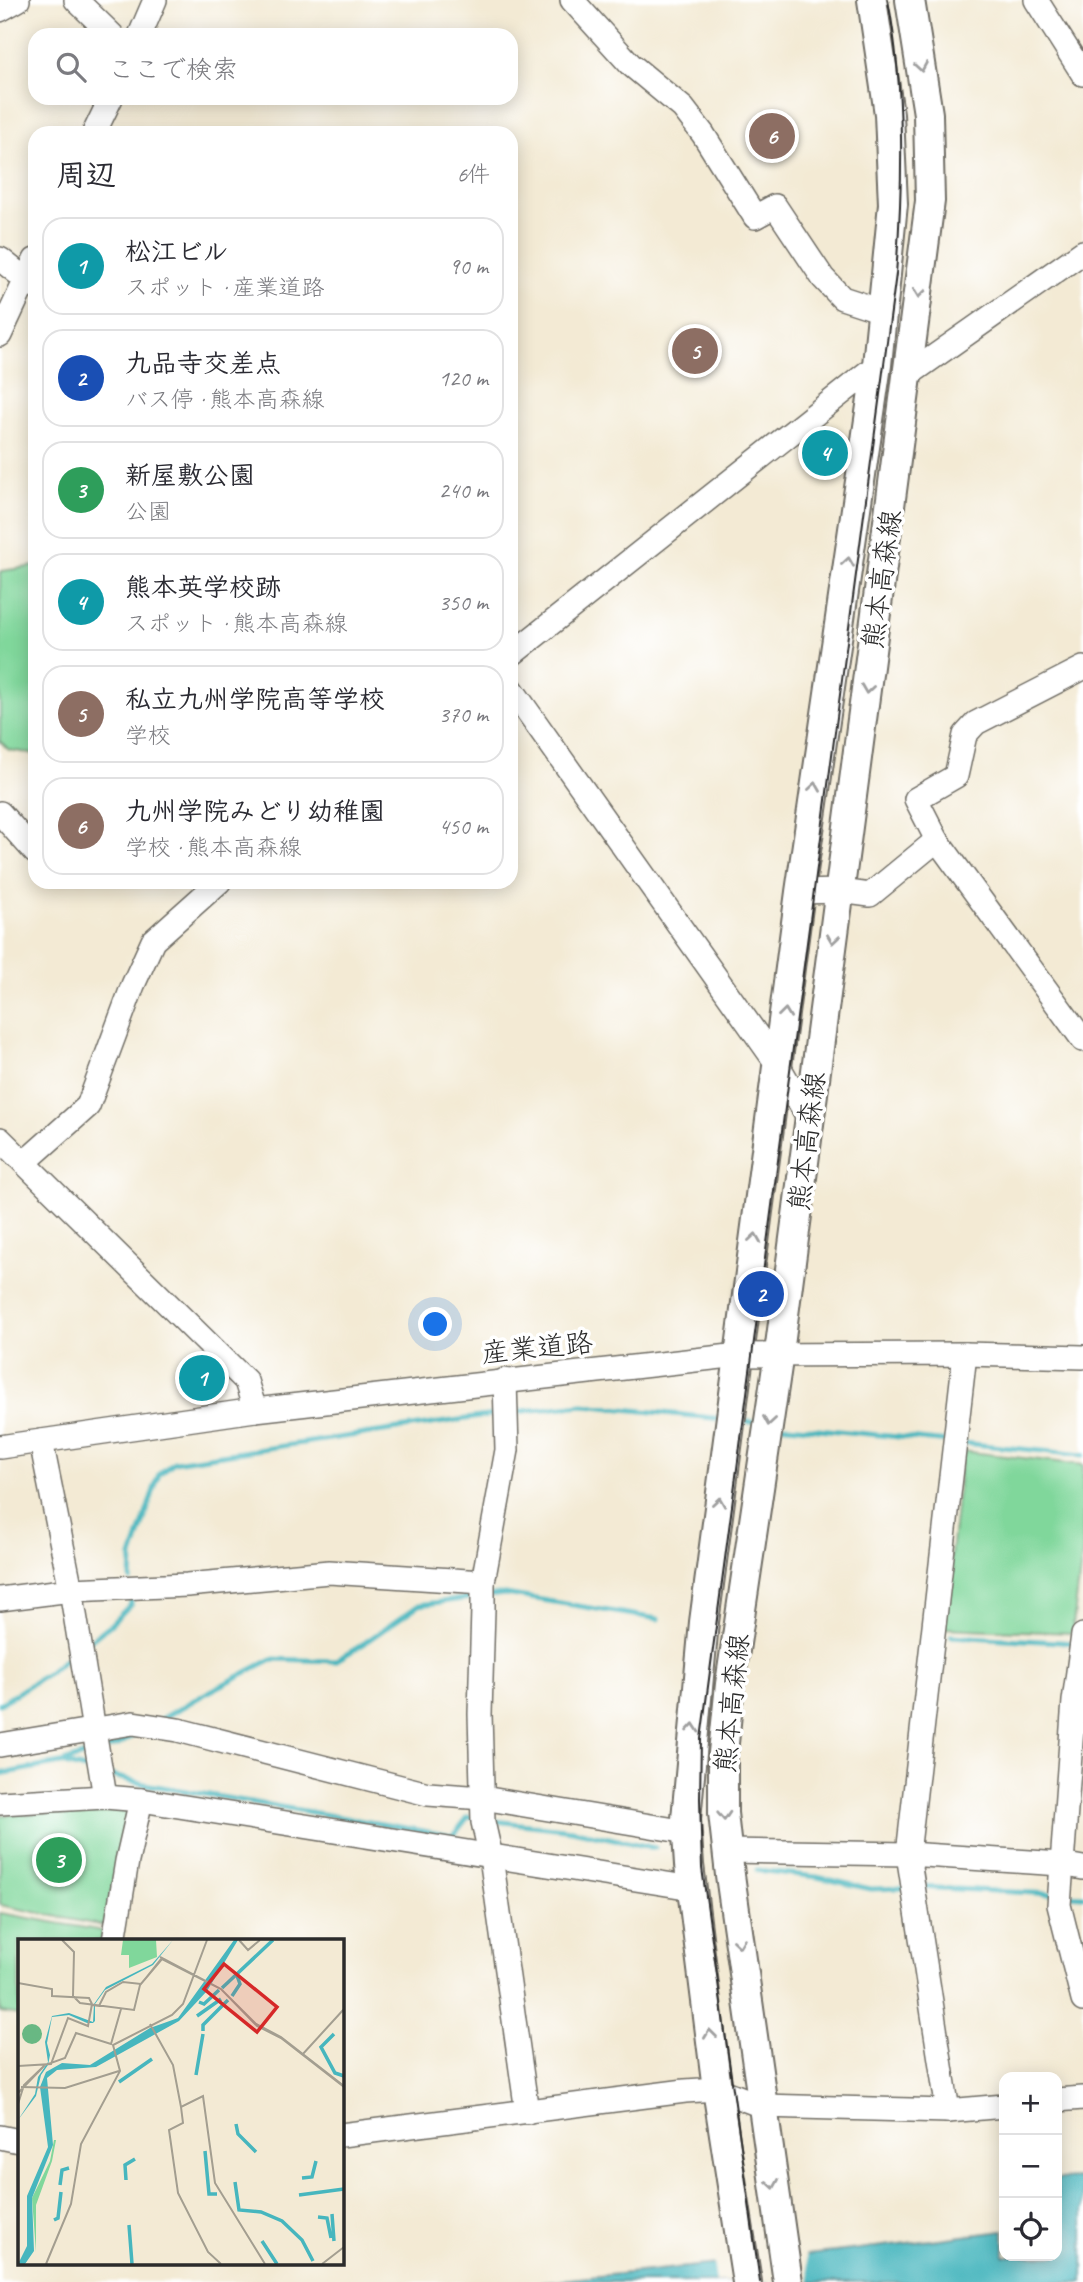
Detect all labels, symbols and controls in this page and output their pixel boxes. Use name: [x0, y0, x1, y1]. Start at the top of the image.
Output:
search box: [28, 28, 518, 105]
icon: search: [52, 48, 90, 86]
text: ここで検索: [108, 53, 238, 86]
one-way arrow: [913, 61, 928, 73]
pin: 6: [749, 110, 795, 162]
text: 周辺: [56, 156, 116, 194]
text: 6件: [457, 160, 490, 189]
text: 松江ビル: [125, 235, 228, 268]
text: 1: [76, 252, 86, 281]
text: 90 m: [449, 252, 488, 281]
text: スポット · 産業道路: [125, 273, 324, 302]
one-way arrow: [911, 288, 926, 299]
pin: 5: [672, 325, 718, 377]
text: 九品寺交差点: [125, 347, 281, 380]
text: 2: [76, 364, 86, 393]
text: 120 m: [439, 364, 488, 393]
text: バス停 · 熊本高森線: [125, 385, 324, 414]
pin: 4: [802, 427, 848, 479]
text: 新屋敷公園: [125, 459, 255, 492]
text: 3: [76, 476, 86, 505]
text: 240 m: [439, 476, 488, 505]
text: 公園: [125, 497, 171, 526]
street label: 熊本高森線: [854, 507, 909, 651]
one-way arrow: [840, 556, 855, 568]
text: 熊本英学校跡: [125, 571, 281, 604]
text: 4: [76, 588, 86, 617]
text: 350 m: [439, 588, 488, 617]
text: スポット · 熊本高森線: [125, 609, 347, 638]
text: 私立九州学院高等学校: [125, 683, 385, 716]
one-way arrow: [859, 683, 874, 695]
text: 5: [76, 700, 86, 729]
text: 370 m: [439, 700, 488, 729]
text: 学校: [125, 721, 171, 750]
one-way arrow: [808, 782, 823, 793]
text: 九州学院みどり幼稚園: [125, 795, 385, 828]
text: 6: [76, 812, 86, 841]
text: 450 m: [439, 812, 488, 841]
text: 学校 · 熊本高森線: [125, 833, 301, 862]
one-way arrow: [826, 933, 841, 945]
one-way arrow: [777, 1007, 792, 1019]
street label: 熊本高森線: [781, 1069, 832, 1213]
one-way arrow: [747, 1232, 762, 1244]
pin: 2: [738, 1268, 784, 1320]
your location: [418, 1307, 452, 1341]
street label: 産業道路: [480, 1324, 595, 1371]
pin: 1: [179, 1352, 225, 1404]
one-way arrow: [762, 1415, 777, 1426]
one-way arrow: [712, 1496, 727, 1508]
street label: 熊本高森線: [707, 1632, 756, 1775]
one-way arrow: [685, 1722, 700, 1733]
one-way arrow: [716, 1811, 731, 1822]
pin: 3: [36, 1834, 82, 1886]
one-way arrow: [731, 1937, 746, 1948]
inset map: [18, 1939, 343, 2264]
one-way arrow: [703, 2028, 718, 2040]
map controls: [999, 2072, 1062, 2261]
button: +: [999, 2072, 1062, 2135]
button: −: [999, 2135, 1062, 2198]
one-way arrow: [765, 2178, 780, 2190]
button: locate: [999, 2198, 1062, 2261]

